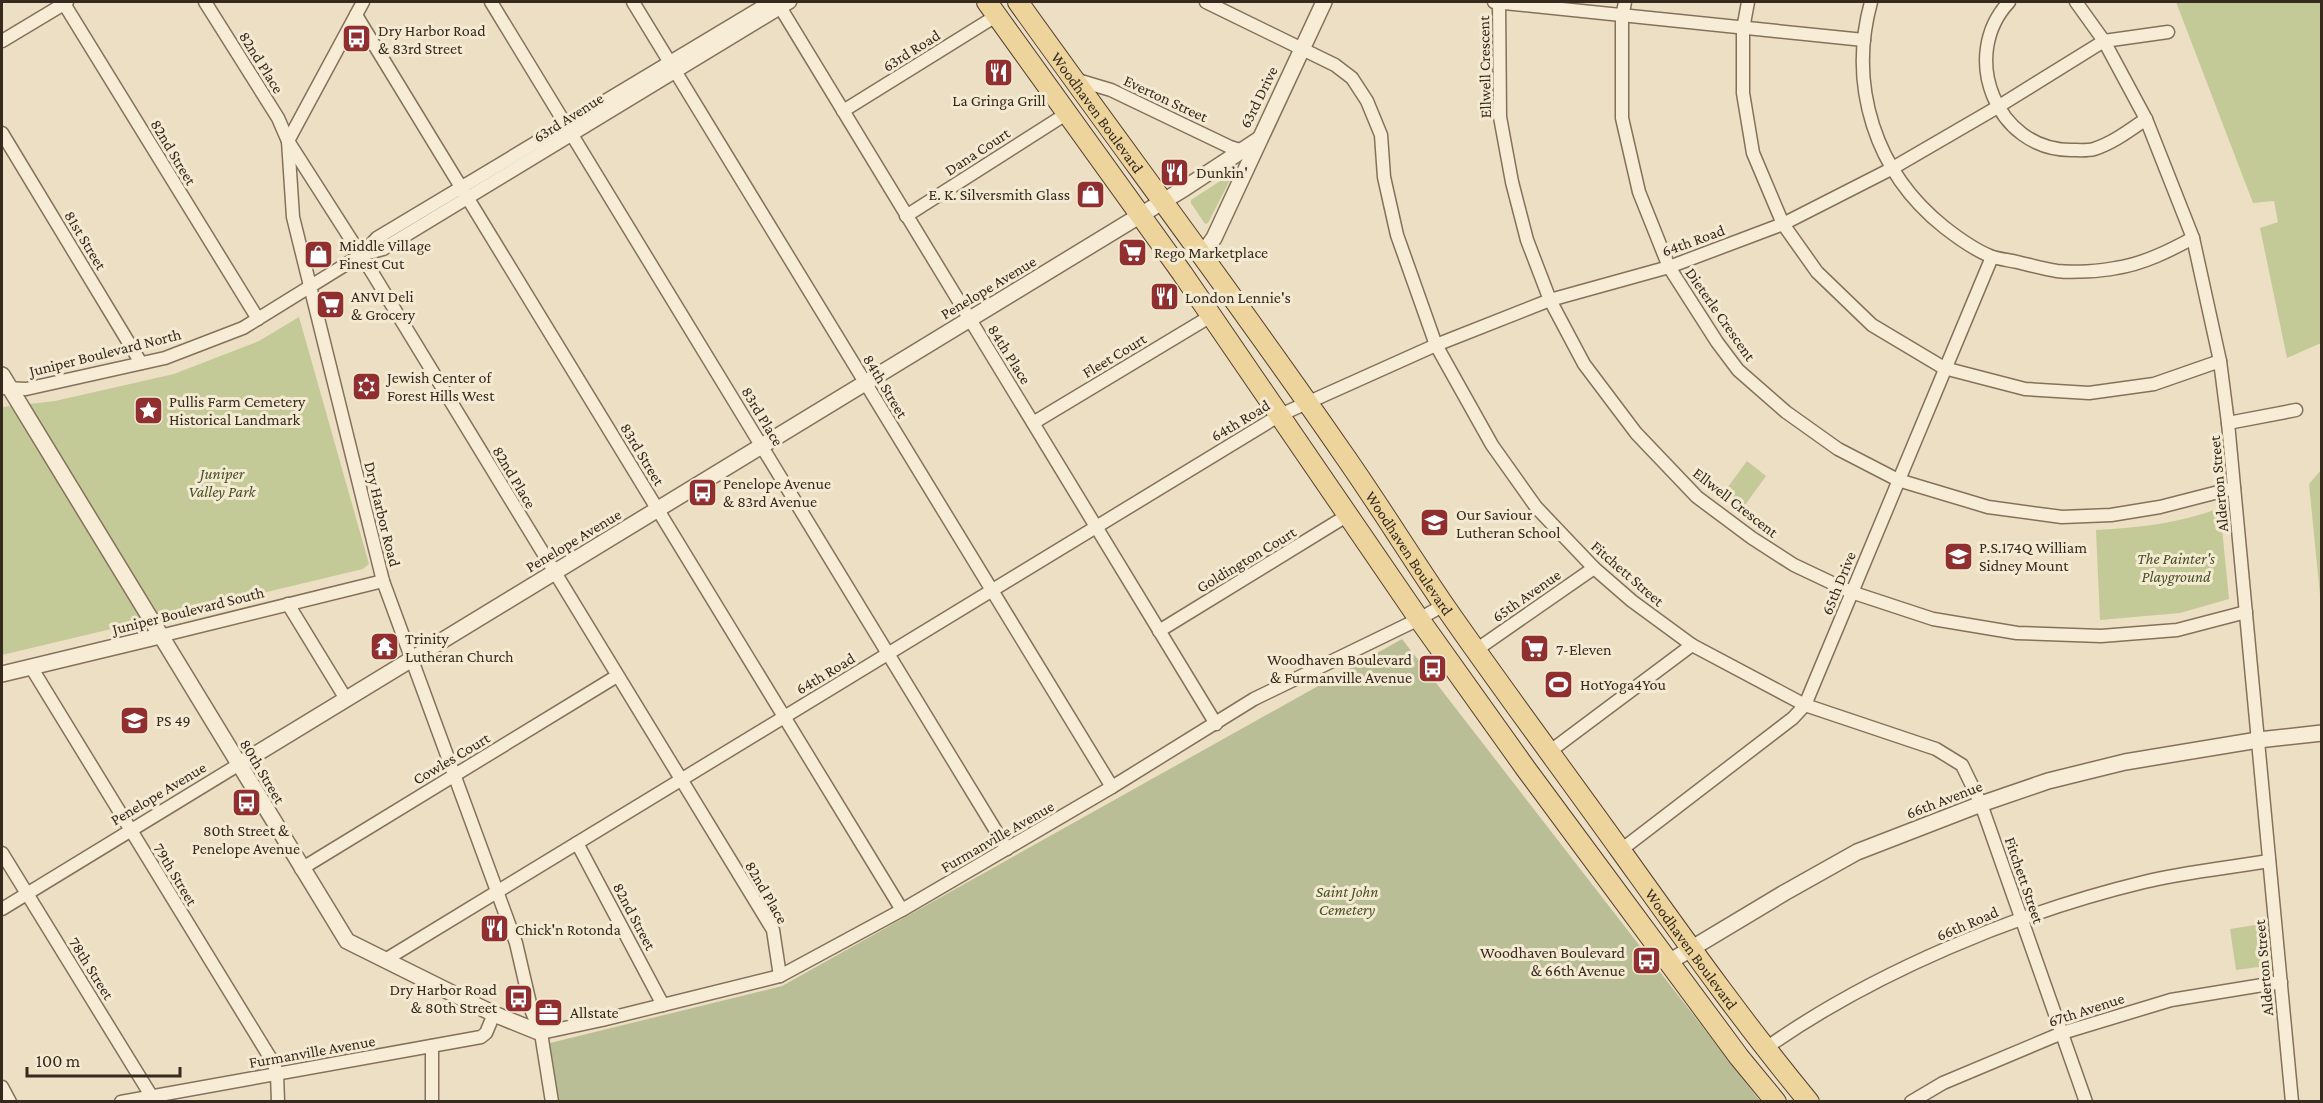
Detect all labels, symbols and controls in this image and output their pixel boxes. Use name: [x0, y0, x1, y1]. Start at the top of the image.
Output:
street label: Ellwell Crescent: [1475, 15, 1494, 118]
place label: Dry Harbor Road & 83rd Street: [378, 22, 486, 57]
bus stop icon: Dry Harbor Road & 83rd Street: [341, 23, 373, 55]
street label: 63rd Road: [879, 26, 944, 75]
street label: 82nd Place: [236, 28, 287, 96]
street label: Woodhaven Boulevard: [1048, 49, 1147, 176]
restaurant icon: La Gringa Grill: [983, 56, 1015, 88]
street label: 63rd Drive: [1236, 64, 1281, 131]
street label: Everton Street: [1121, 72, 1211, 126]
street label: 63rd Avenue: [530, 89, 606, 146]
place label: La Gringa Grill: [952, 92, 1046, 110]
street label: 82nd Street: [147, 116, 200, 189]
street label: Dana Court: [942, 124, 1013, 179]
restaurant icon: Dunkin': [1159, 156, 1191, 188]
place label: Dunkin': [1196, 164, 1248, 181]
shop icon: E. K. Silversmith Glass: [1075, 178, 1107, 210]
place label: E. K. Silversmith Glass: [929, 186, 1070, 203]
street label: 81st Street: [61, 208, 110, 274]
street label: 64th Road: [1659, 221, 1727, 260]
supermarket icon: Rego Marketplace: [1117, 236, 1149, 268]
place label: Middle Village Finest Cut: [339, 237, 431, 272]
shop icon: Middle Village Finest Cut: [302, 238, 334, 270]
place label: Rego Marketplace: [1154, 244, 1268, 262]
street label: Penelope Avenue: [938, 252, 1039, 323]
street label: Dieterle Crescent: [1682, 265, 1759, 365]
restaurant icon: London Lennie's: [1148, 281, 1180, 313]
place label: ANVI Deli & Grocery: [351, 288, 416, 324]
supermarket icon: ANVI Deli & Grocery: [314, 289, 346, 321]
place label: London Lennie's: [1185, 289, 1291, 306]
street label: 84th Place: [985, 321, 1035, 387]
street label: Juniper Boulevard North: [25, 325, 183, 381]
street label: Fleet Court: [1079, 329, 1150, 381]
street label: 84th Street: [860, 351, 912, 422]
place label: Jewish Center of Forest Hills West: [385, 369, 495, 404]
synagogue icon: Jewish Center of Forest Hills West: [350, 370, 382, 402]
street label: 83rd Place: [738, 384, 787, 449]
place label: Pullis Farm Cemetery Historical Landmark: [169, 393, 306, 428]
place icon: Pullis Farm Cemetery Historical Landmark: [132, 394, 164, 426]
street label: 64th Road: [1208, 396, 1273, 445]
street label: 83rd Street: [617, 420, 668, 489]
street label: Alderton Street: [2206, 434, 2231, 533]
street label: 82nd Place: [489, 443, 540, 511]
street label: Dry Harbor Road: [360, 460, 404, 569]
street label: Ellwell Crescent: [1690, 464, 1782, 541]
park label: Juniper Valley Park: [188, 465, 257, 501]
place label: Penelope Avenue & 83rd Avenue: [723, 475, 831, 510]
bus stop icon: Penelope Avenue & 83rd Avenue: [686, 476, 718, 508]
street label: Woodhaven Boulevard: [1362, 488, 1457, 619]
street label: Penelope Avenue: [523, 505, 624, 576]
place label: Our Saviour Lutheran School: [1456, 506, 1560, 541]
school or university icon: Our Saviour Lutheran School: [1419, 507, 1451, 539]
street label: Goldington Court: [1194, 523, 1300, 597]
street label: Fitchett Street: [1588, 537, 1668, 610]
place label: P.S.174Q William Sidney Mount: [1979, 539, 2087, 575]
school or university icon: P.S.174Q William Sidney Mount: [1942, 540, 1974, 572]
street label: 65th Drive: [1818, 549, 1859, 617]
park label: The Painter's Playground: [2137, 550, 2215, 586]
street label: 65th Avenue: [1489, 566, 1564, 625]
street label: Juniper Boulevard South: [109, 583, 266, 639]
place label: Trinity Lutheran Church: [405, 630, 514, 665]
temple icon: Trinity Lutheran Church: [368, 631, 400, 663]
supermarket icon: 7-Eleven: [1519, 633, 1551, 665]
place label: 7-Eleven: [1556, 641, 1612, 658]
street label: 64th Road: [793, 649, 858, 698]
place label: Woodhaven Boulevard & Furmanville Avenue: [1267, 651, 1413, 686]
bus stop icon: Woodhaven Boulevard & Furmanville Avenue: [1417, 652, 1449, 684]
sports icon: HotYoga4You: [1543, 668, 1575, 700]
place label: HotYoga4You: [1580, 676, 1667, 694]
school or university icon: PS 49: [119, 704, 151, 736]
place label: PS 49: [156, 712, 191, 729]
street label: Cowles Court: [410, 729, 493, 788]
street label: 80th Street: [237, 736, 289, 807]
street label: Penelope Avenue: [108, 758, 209, 829]
street label: 66th Avenue: [1904, 777, 1985, 822]
bus stop icon: 80th Street & Penelope Avenue: [230, 786, 262, 818]
street label: Furmanville Avenue: [938, 797, 1057, 876]
place label: 80th Street & Penelope Avenue: [192, 822, 300, 858]
street label: Fitchett Street: [2002, 835, 2048, 926]
street label: 79th Street: [150, 840, 201, 909]
street label: 82nd Place: [742, 858, 791, 927]
street label: 82nd Street: [610, 880, 660, 953]
park label: Saint John Cemetery: [1316, 883, 1378, 919]
street label: Woodhaven Boulevard: [1642, 885, 1741, 1013]
street label: 66th Road: [1934, 903, 2001, 944]
restaurant icon: Chick'n Rotonda: [478, 913, 510, 945]
street label: Alderton Street: [2251, 918, 2276, 1017]
place label: Chick'n Rotonda: [515, 921, 621, 938]
street label: 78th Street: [66, 934, 118, 1003]
place label: Woodhaven Boulevard & 66th Avenue: [1480, 944, 1626, 979]
bus stop icon: Woodhaven Boulevard & 66th Avenue: [1630, 945, 1662, 977]
place label: Dry Harbor Road & 80th Street: [389, 981, 498, 1016]
bus stop icon: Dry Harbor Road & 80th Street: [502, 982, 534, 1014]
street label: 67th Avenue: [2046, 989, 2126, 1030]
office icon: Allstate: [533, 996, 565, 1028]
place label: Allstate: [570, 1004, 619, 1021]
street label: Furmanville Avenue: [248, 1032, 376, 1071]
scale bar: [27, 1040, 180, 1078]
text: 100 m: [36, 1051, 81, 1071]

